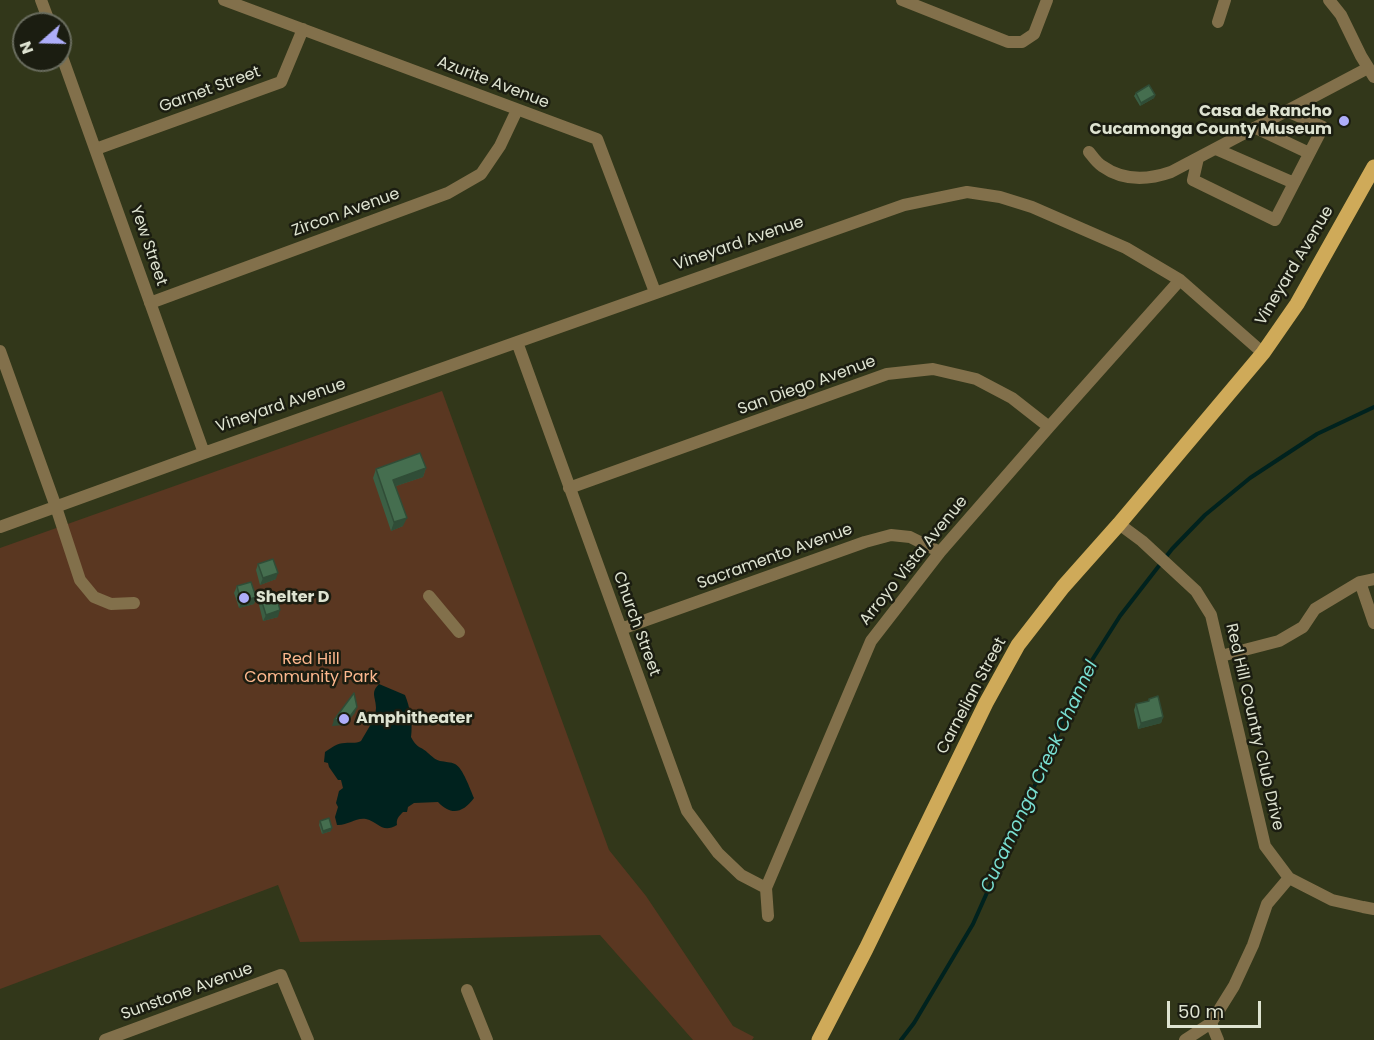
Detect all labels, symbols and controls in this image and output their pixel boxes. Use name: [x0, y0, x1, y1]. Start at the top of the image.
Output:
north arrow: [12, 12, 72, 72]
text: N: [14, 38, 39, 57]
street label: Azurite Avenue: [434, 53, 552, 113]
street label: Garnet Street: [157, 63, 263, 117]
place label: Casa de Rancho Cucamonga County Museum: [1090, 102, 1332, 140]
marker: Casa de Rancho Cucamonga County Museum: [1337, 114, 1351, 128]
street label: Zircon Avenue: [290, 185, 402, 241]
street label: Yew Street: [125, 203, 171, 289]
street label: Vineyard Avenue: [1252, 203, 1338, 329]
street label: Vineyard Avenue: [672, 213, 806, 275]
street label: San Diego Avenue: [735, 352, 879, 420]
street label: Vineyard Avenue: [214, 375, 348, 437]
street label: Arroyo Vista Avenue: [856, 493, 972, 629]
street label: Sacramento Avenue: [695, 520, 855, 594]
street label: Church Street: [608, 569, 664, 679]
place label: Shelter D: [256, 588, 329, 608]
marker: Shelter D: [237, 591, 251, 605]
street label: Red Hill Country Club Drive: [1221, 622, 1287, 832]
street label: Carnelian Street: [933, 634, 1011, 758]
park label: Red Hill Community Park: [244, 650, 378, 688]
water label: Cucamonga Creek Channel: [977, 658, 1103, 896]
place label: Amphitheater: [356, 709, 472, 729]
marker: Amphitheater: [337, 712, 351, 726]
street label: Sunstone Avenue: [119, 959, 255, 1025]
scale bar: [1170, 989, 1264, 1027]
text: 50 m: [1178, 999, 1224, 1024]

